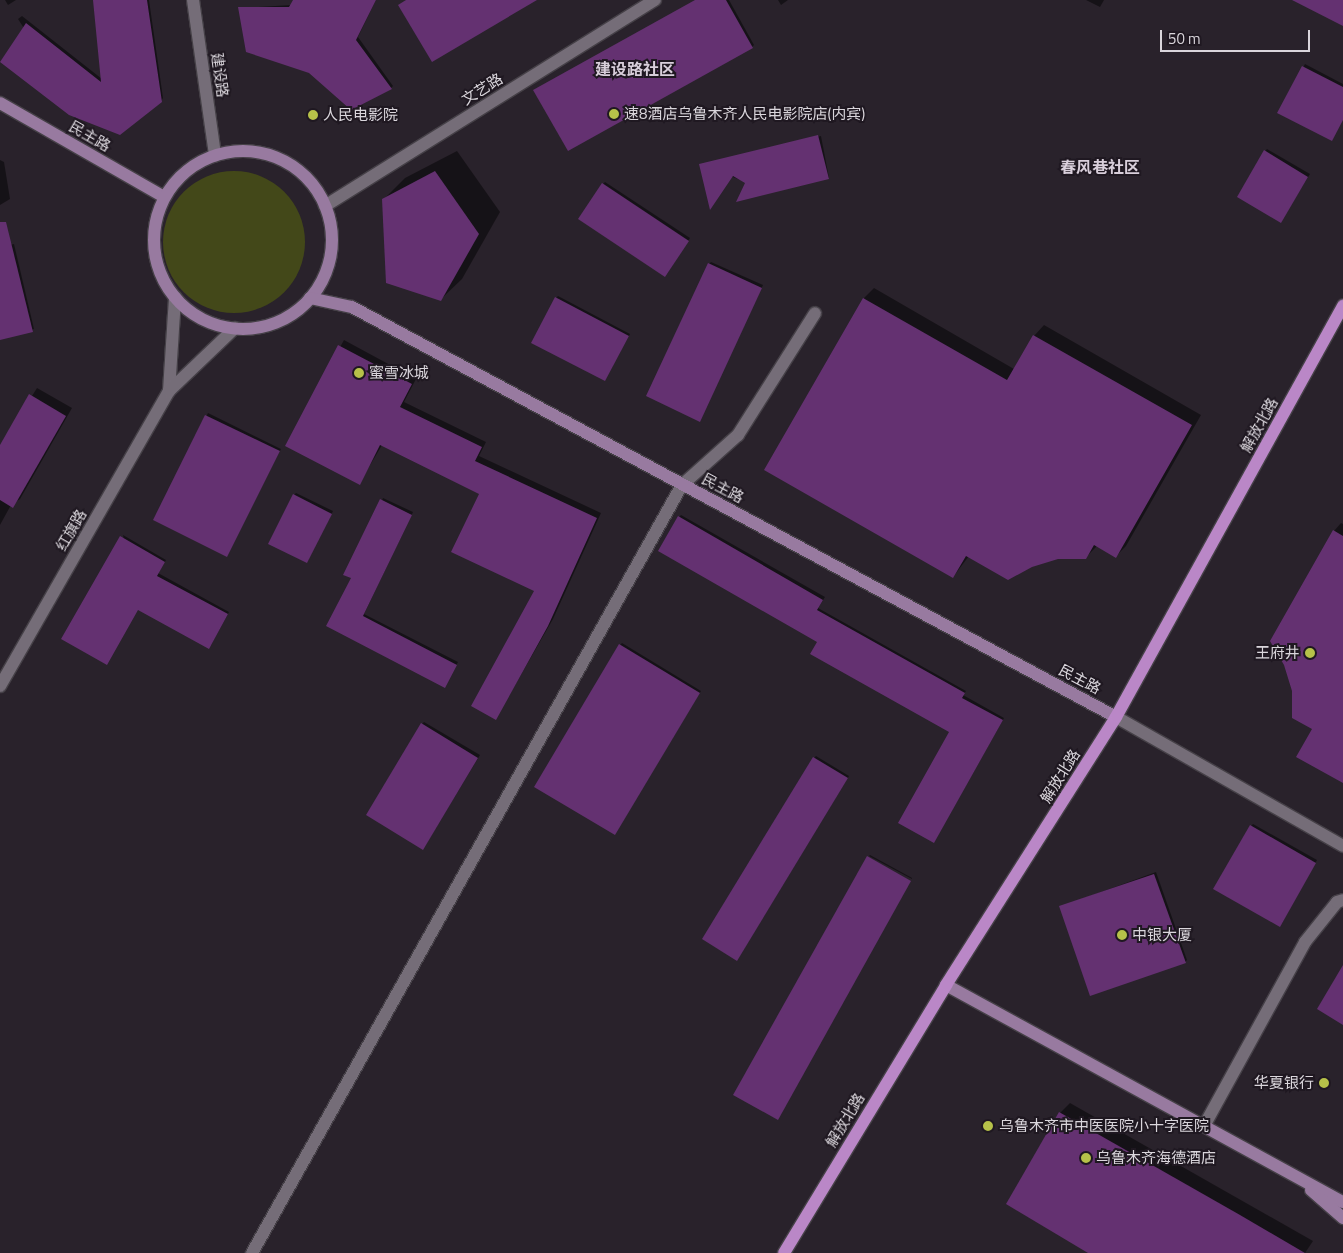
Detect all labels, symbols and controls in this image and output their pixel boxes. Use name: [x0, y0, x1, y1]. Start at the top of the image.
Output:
scale bar: [1163, 20, 1313, 52]
text: 50 m: [1168, 27, 1201, 50]
street label: 建设路: [208, 51, 232, 99]
district label: 建设路社区: [595, 59, 675, 79]
street label: 文艺路: [458, 69, 506, 109]
place label: 速8酒店乌鲁木齐人民电影院店(内宾): [624, 105, 865, 123]
place label: 人民电影院: [323, 106, 398, 124]
marker: 速8酒店乌鲁木齐人民电影院店(内宾): [608, 108, 620, 120]
marker: 人民电影院: [307, 109, 319, 121]
street label: 民主路: [66, 117, 114, 155]
district label: 春风巷社区: [1060, 157, 1140, 177]
place label: 蜜雪冰城: [369, 364, 429, 382]
marker: 蜜雪冰城: [353, 367, 365, 379]
street label: 解放北路: [1237, 394, 1281, 456]
street label: 民主路: [699, 469, 747, 507]
street label: 红旗路: [52, 506, 90, 554]
place label: 王府井: [1255, 644, 1300, 662]
marker: 王府井: [1304, 647, 1316, 659]
street label: 民主路: [1056, 660, 1104, 698]
street label: 解放北路: [1036, 746, 1084, 806]
place label: 中银大厦: [1132, 926, 1192, 944]
marker: 中银大厦: [1116, 929, 1128, 941]
place label: 华夏银行: [1254, 1074, 1314, 1092]
marker: 华夏银行: [1318, 1077, 1330, 1089]
street label: 解放北路: [822, 1090, 868, 1150]
place label: 乌鲁木齐市中医医院小十字医院: [999, 1117, 1209, 1135]
marker: 乌鲁木齐市中医医院小十字医院: [981, 1119, 995, 1133]
place label: 乌鲁木齐海德酒店: [1096, 1149, 1216, 1167]
marker: 乌鲁木齐海德酒店: [1080, 1152, 1092, 1164]

